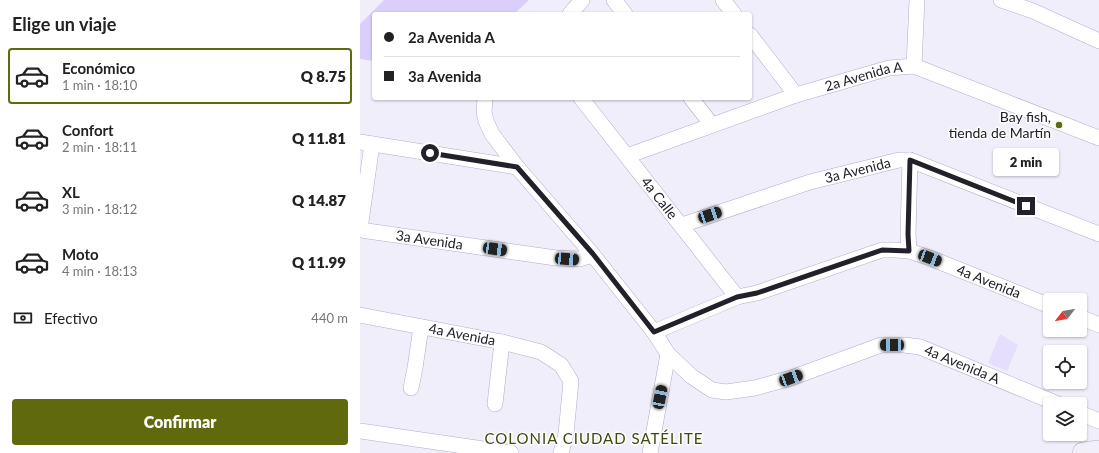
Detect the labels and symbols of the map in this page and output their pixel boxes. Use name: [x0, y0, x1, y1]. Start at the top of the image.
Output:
street label: 2a Avenida A: [823, 58, 904, 94]
place label: Bay fish, tienda de Martín: [949, 108, 1051, 141]
marker: Bay fish, tienda de Martín: [1054, 120, 1064, 130]
route start: [421, 144, 439, 162]
callout: 2 min: [993, 148, 1059, 176]
street label: 3a Avenida: [823, 153, 892, 186]
street label: 4a Calle: [638, 173, 682, 222]
route end: [1017, 197, 1035, 215]
car: [697, 205, 723, 225]
street label: 3a Avenida: [395, 226, 464, 253]
car: [482, 241, 508, 257]
car: [917, 248, 943, 268]
car: [555, 252, 579, 266]
street label: 4a Avenida: [954, 261, 1023, 301]
north arrow: [1043, 293, 1087, 337]
street label: 4a Avenida: [427, 319, 497, 349]
car: [880, 339, 904, 351]
street label: 4a Avenida A: [922, 341, 1003, 387]
car: [778, 368, 804, 388]
car: [652, 384, 668, 410]
district label: COLONIA CIUDAD SATÉLITE: [485, 429, 703, 447]

